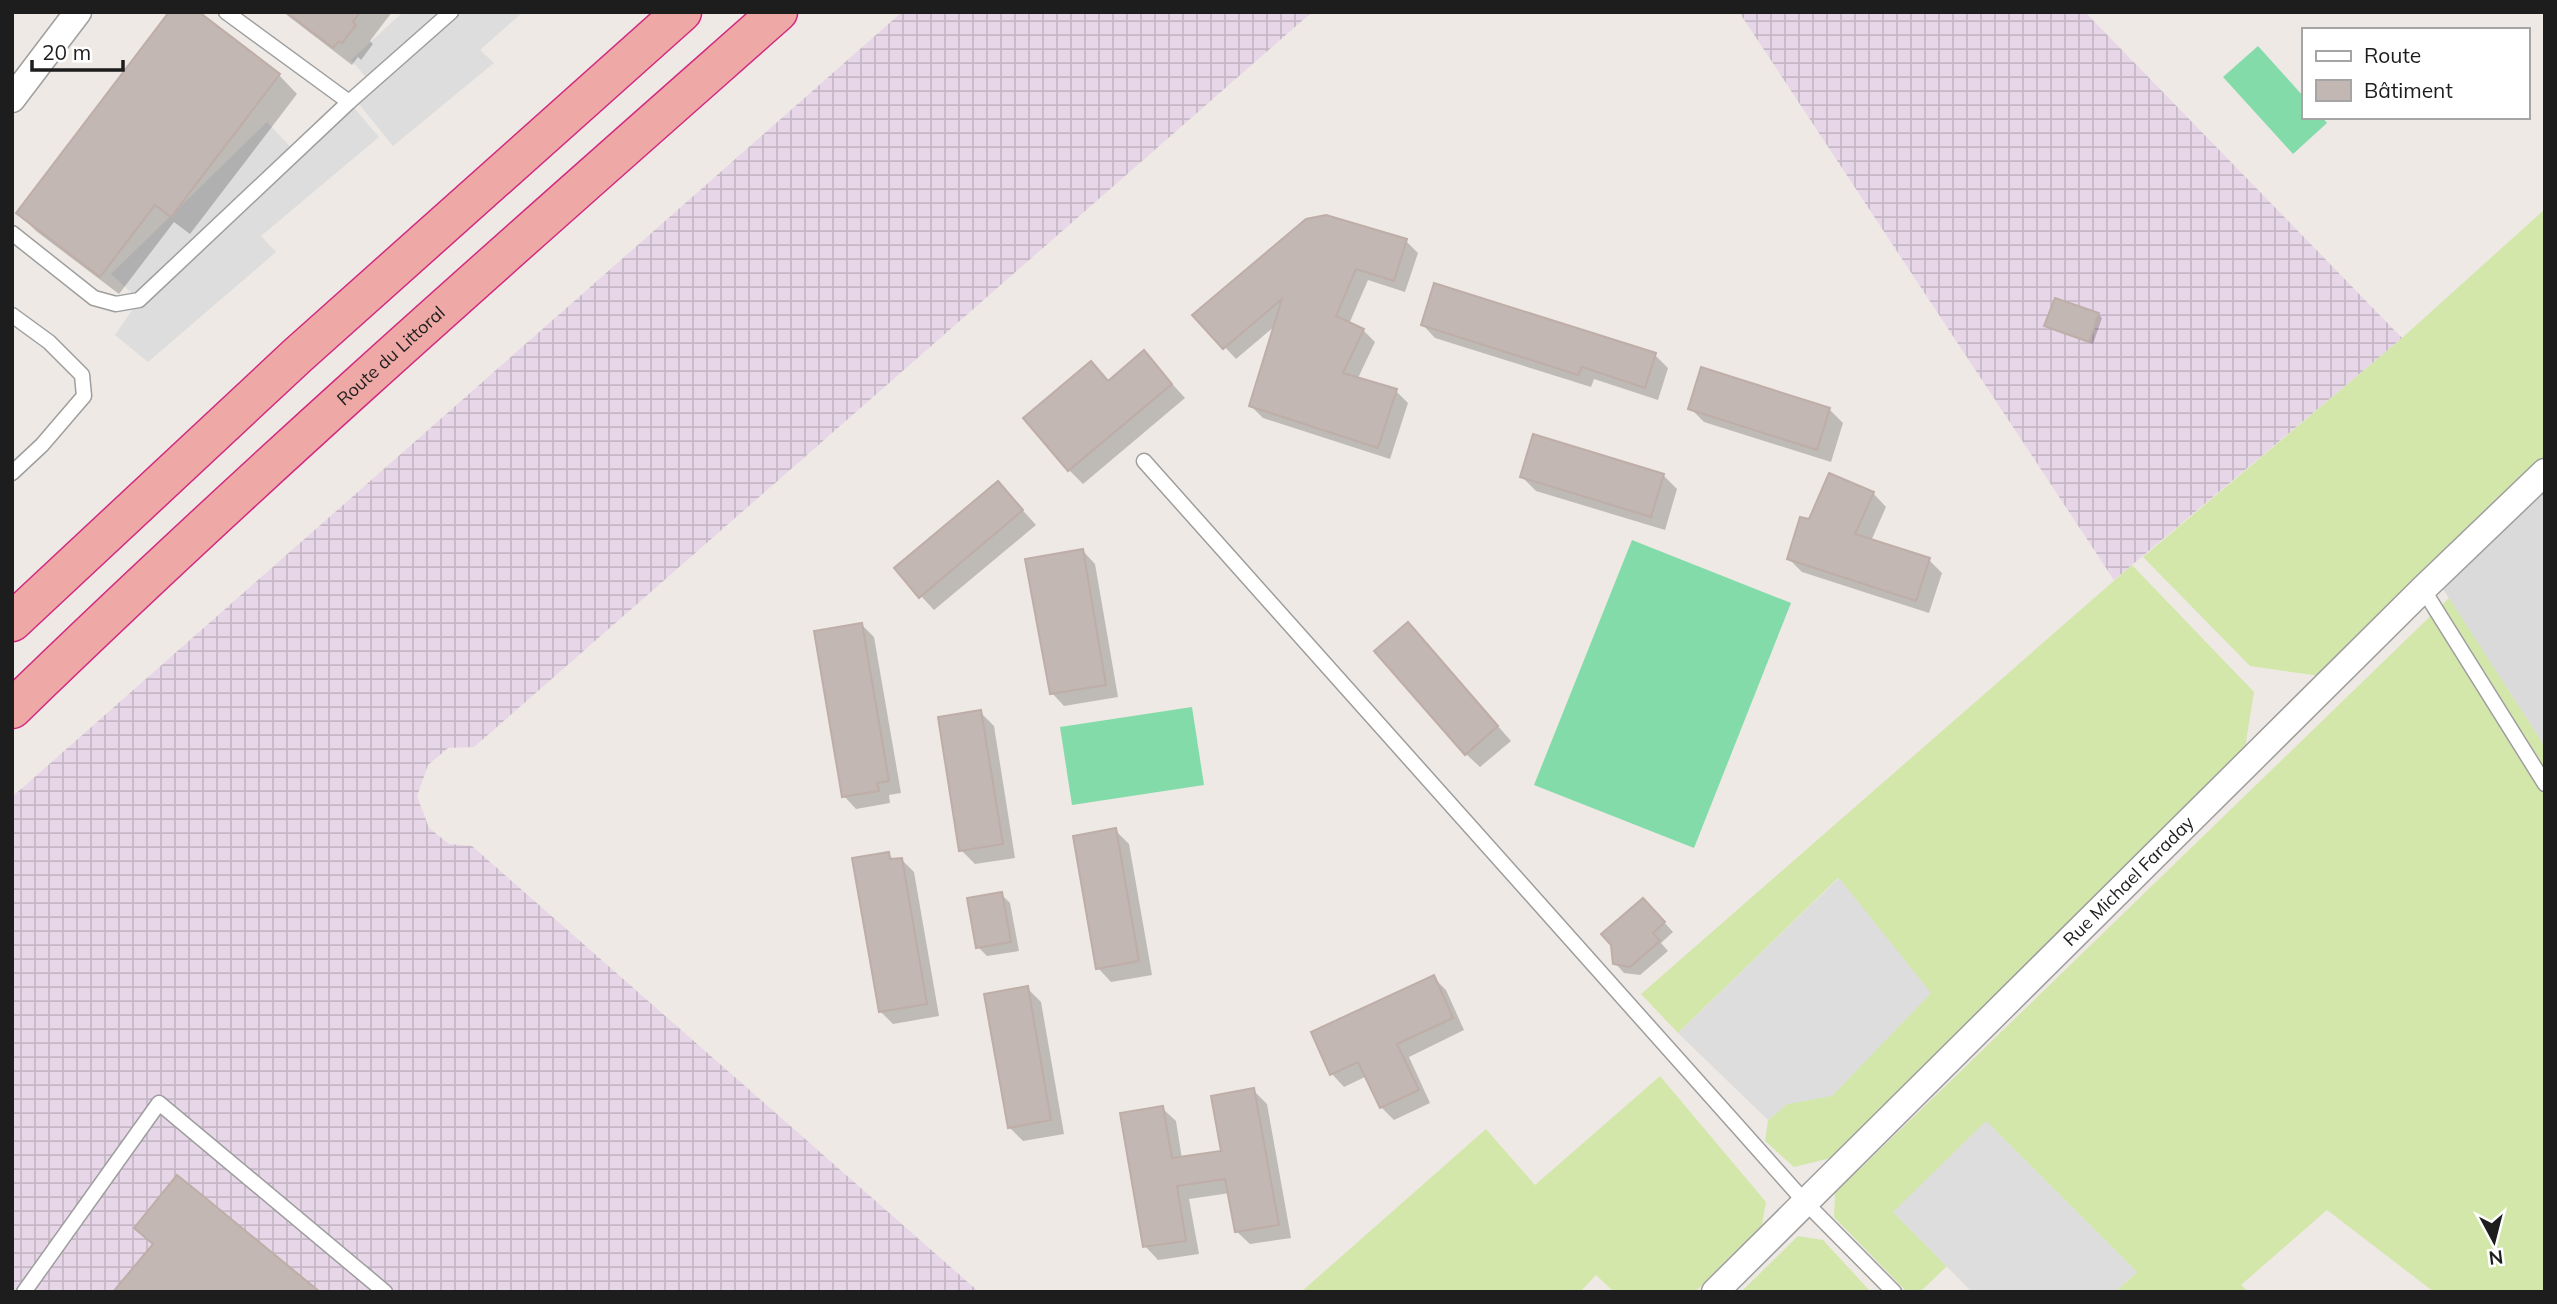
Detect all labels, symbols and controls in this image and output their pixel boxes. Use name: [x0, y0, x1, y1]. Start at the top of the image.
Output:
scale bar: [32, 28, 122, 72]
legend: [2302, 28, 2529, 119]
text: 20 m: [42, 39, 91, 65]
text: Route: [2364, 42, 2421, 68]
text: Bâtiment: [2364, 77, 2453, 103]
street label: Route du Littoral: [332, 301, 450, 410]
street label: Rue Michael Faraday: [2058, 811, 2199, 951]
north arrow: [2459, 1206, 2529, 1276]
text: N: [2487, 1245, 2505, 1271]

